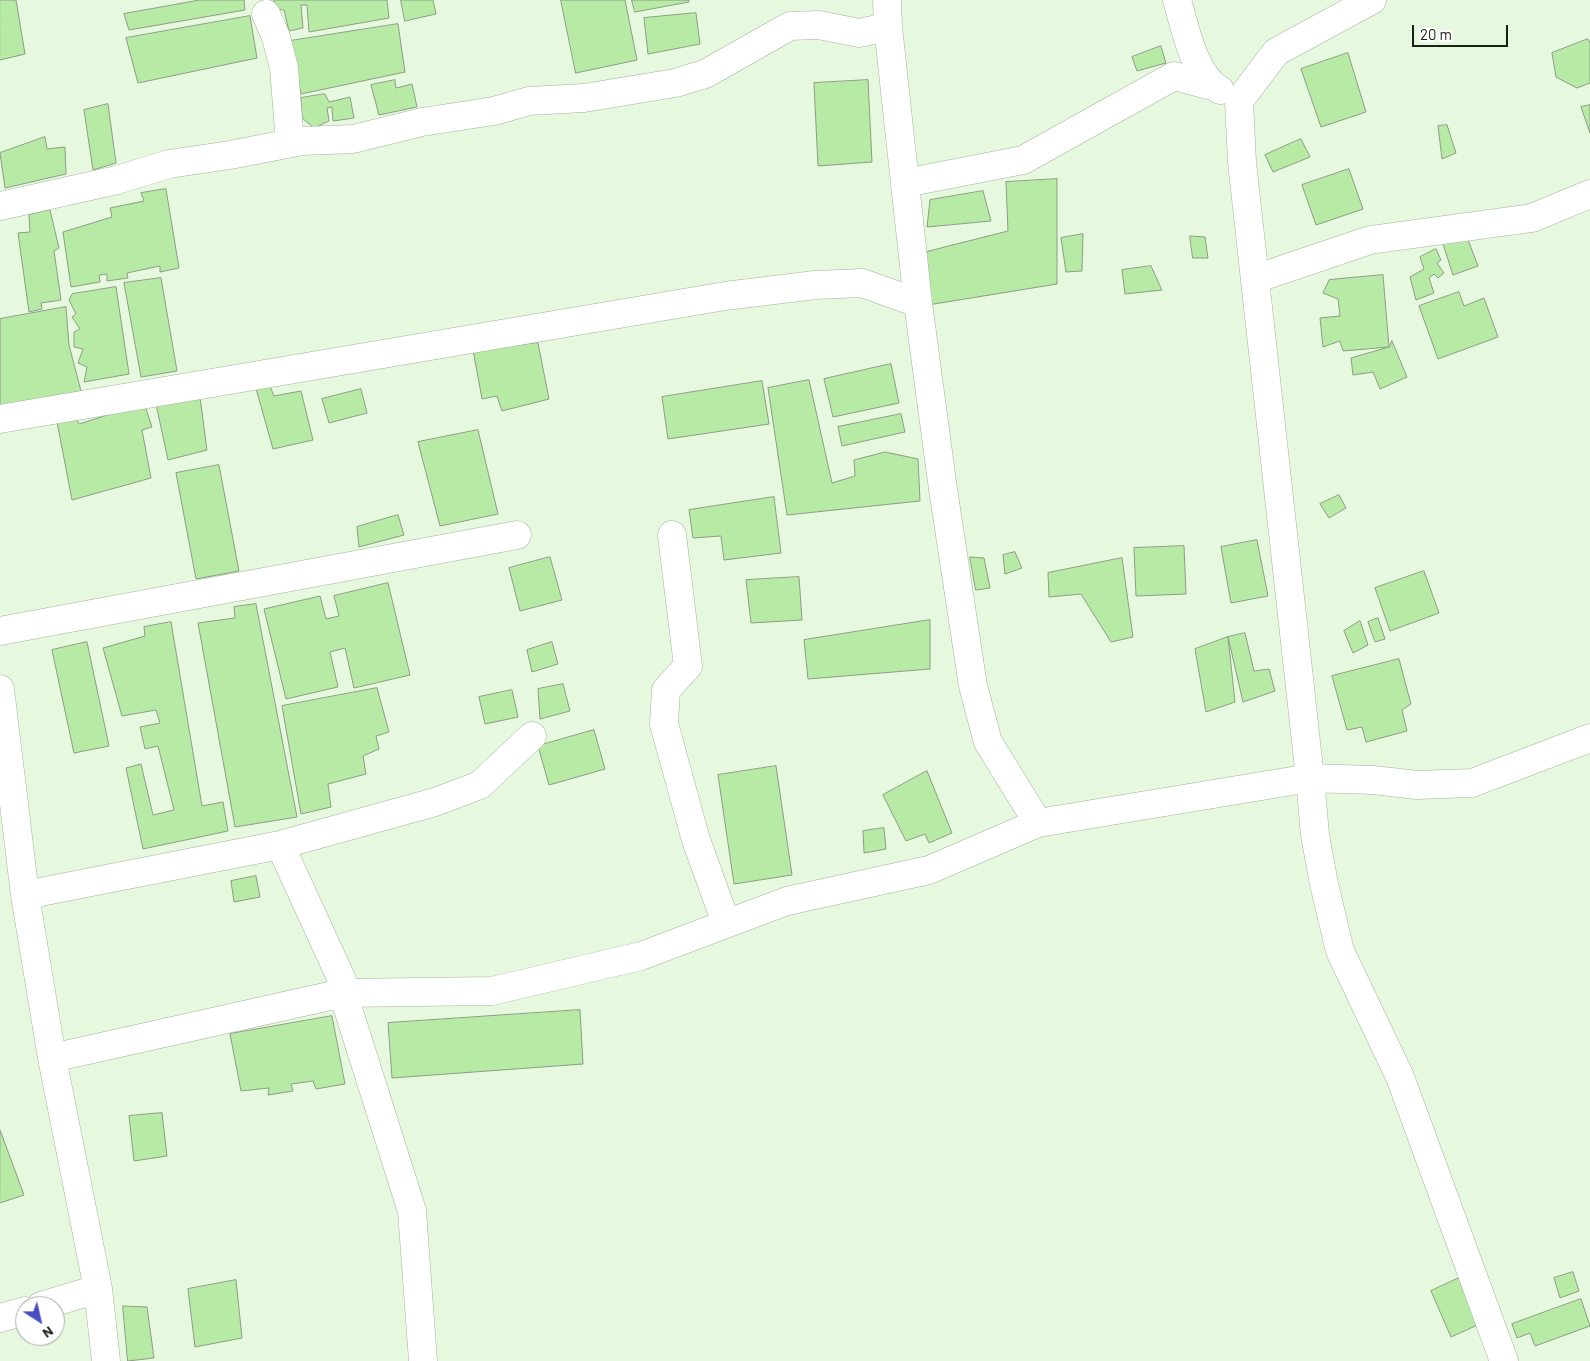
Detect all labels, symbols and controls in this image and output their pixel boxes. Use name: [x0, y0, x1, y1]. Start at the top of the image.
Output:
scale bar: [1415, 15, 1511, 47]
text: 20 m: [1420, 25, 1452, 43]
north arrow: [15, 1296, 65, 1346]
text: N: [40, 1323, 57, 1343]

